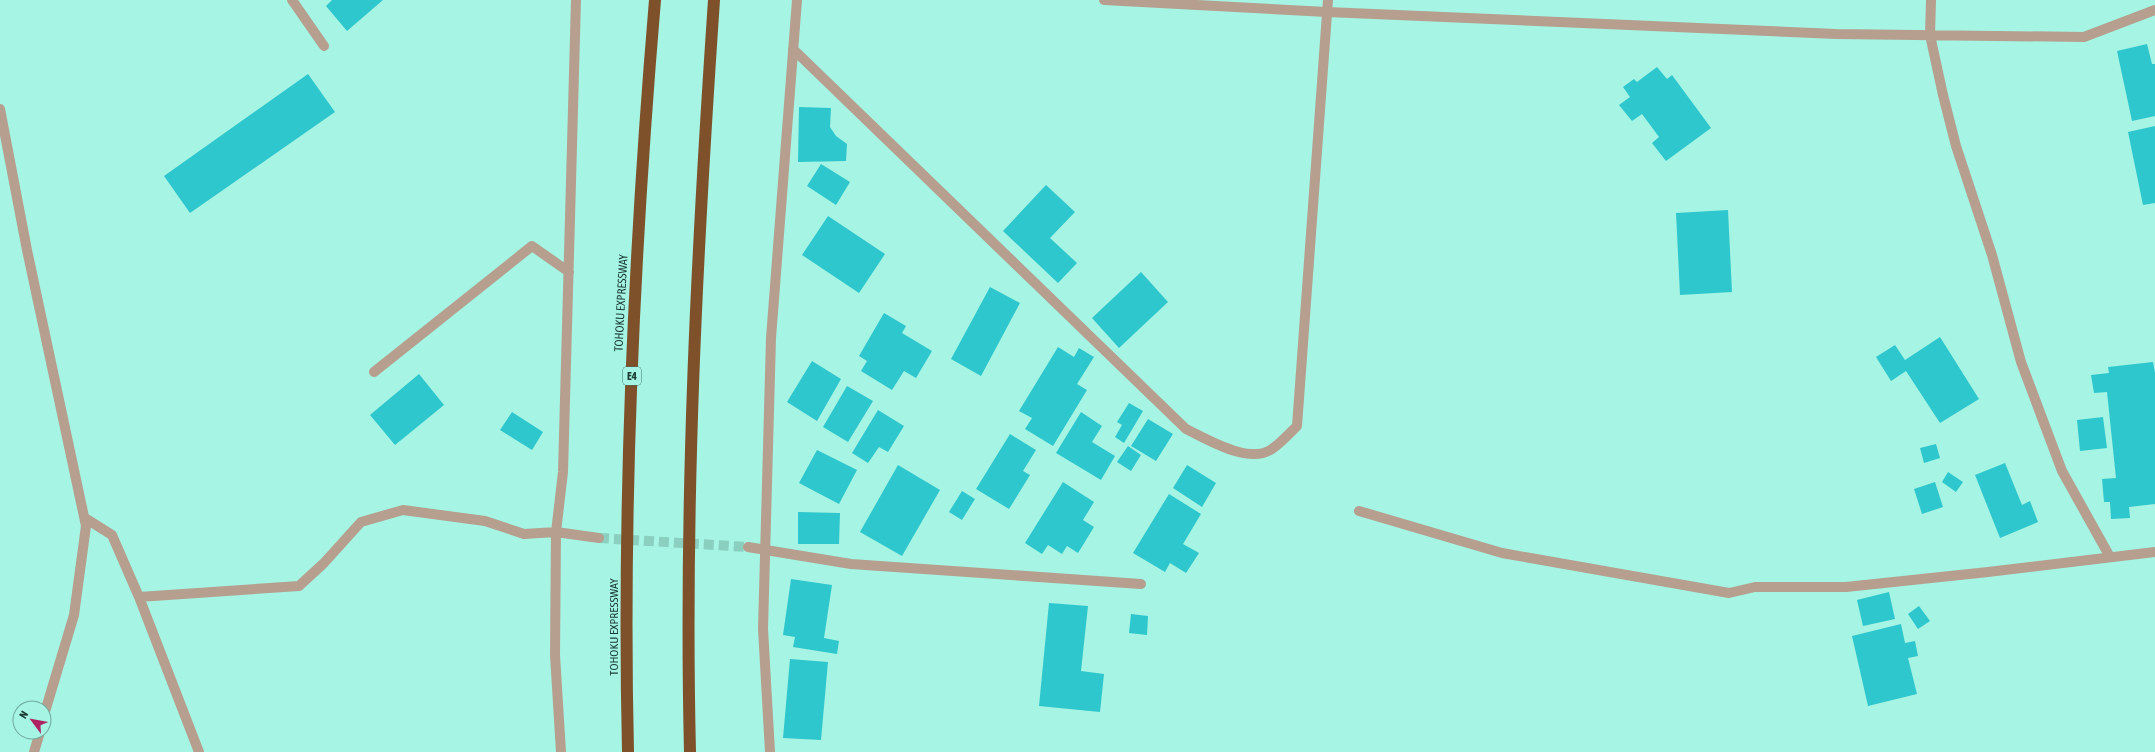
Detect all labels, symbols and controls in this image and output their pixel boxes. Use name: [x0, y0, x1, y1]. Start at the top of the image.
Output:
street label: TOHOKU EXPRESSWAY: [611, 253, 631, 352]
road number: E4: [623, 367, 641, 385]
street label: TOHOKU EXPRESSWAY: [607, 578, 621, 676]
north arrow: [12, 700, 52, 740]
text: N: [17, 709, 30, 721]

